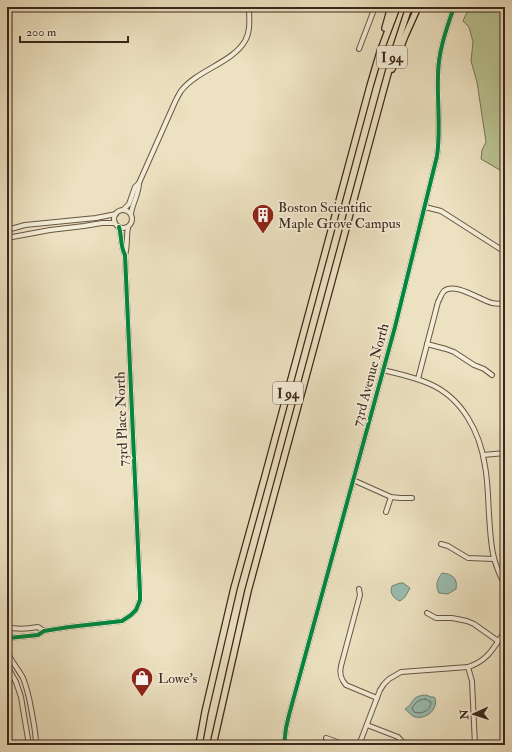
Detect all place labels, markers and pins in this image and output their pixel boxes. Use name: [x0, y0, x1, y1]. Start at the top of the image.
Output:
place label: Boston Scientific Maple Grove Campus: [278, 199, 401, 233]
building icon: Boston Scientific Maple Grove Campus: [250, 202, 276, 235]
shop icon: Lowe's: [129, 665, 155, 698]
place label: Lowe's: [158, 670, 198, 687]

